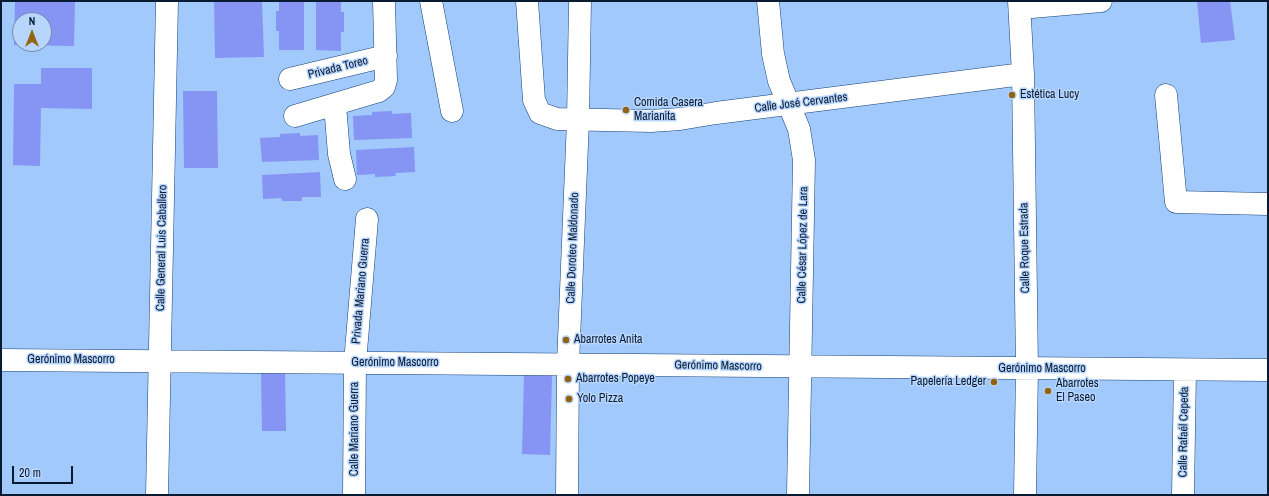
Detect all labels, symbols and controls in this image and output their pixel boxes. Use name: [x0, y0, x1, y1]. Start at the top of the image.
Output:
north arrow: [12, 12, 52, 52]
text: N: [29, 14, 35, 28]
street label: Privada Toreo: [307, 54, 369, 82]
place label: Estética Lucy: [1020, 88, 1079, 102]
street label: Calle José Cervantes: [754, 90, 848, 116]
marker: Estética Lucy: [1007, 90, 1017, 100]
place label: Comida Casera Marianita: [634, 96, 703, 124]
marker: Comida Casera Marianita: [621, 105, 631, 115]
street label: Calle General Luis Caballero: [154, 185, 170, 311]
street label: Calle César López de Lara: [795, 186, 811, 304]
street label: Calle Doroteo Maldonado: [564, 192, 582, 304]
street label: Calle Roque Estrada: [1017, 202, 1033, 294]
street label: Privada Mariano Guerra: [349, 238, 373, 344]
place label: Abarrotes Anita: [574, 333, 642, 347]
marker: Abarrotes Anita: [561, 335, 571, 345]
street label: Gerónimo Mascorro: [27, 353, 115, 367]
street label: Gerónimo Mascorro: [351, 356, 439, 370]
street label: Gerónimo Mascorro: [674, 358, 762, 374]
street label: Gerónimo Mascorro: [998, 362, 1086, 376]
place label: Abarrotes Popeye: [576, 372, 655, 386]
marker: Abarrotes Popeye: [563, 374, 573, 384]
place label: Papelería Ledger: [911, 375, 986, 389]
marker: Papelería Ledger: [989, 377, 999, 387]
place label: Abarrotes El Paseo: [1056, 377, 1099, 405]
street label: Calle Mariano Guerra: [348, 382, 362, 476]
marker: Abarrotes El Paseo: [1043, 386, 1053, 396]
street label: Calle Rafaél Cepeda: [1176, 386, 1192, 478]
place label: Yolo Pizza: [577, 392, 623, 406]
marker: Yolo Pizza: [564, 394, 574, 404]
scale bar: [14, 458, 75, 484]
text: 20 m: [19, 465, 41, 481]

